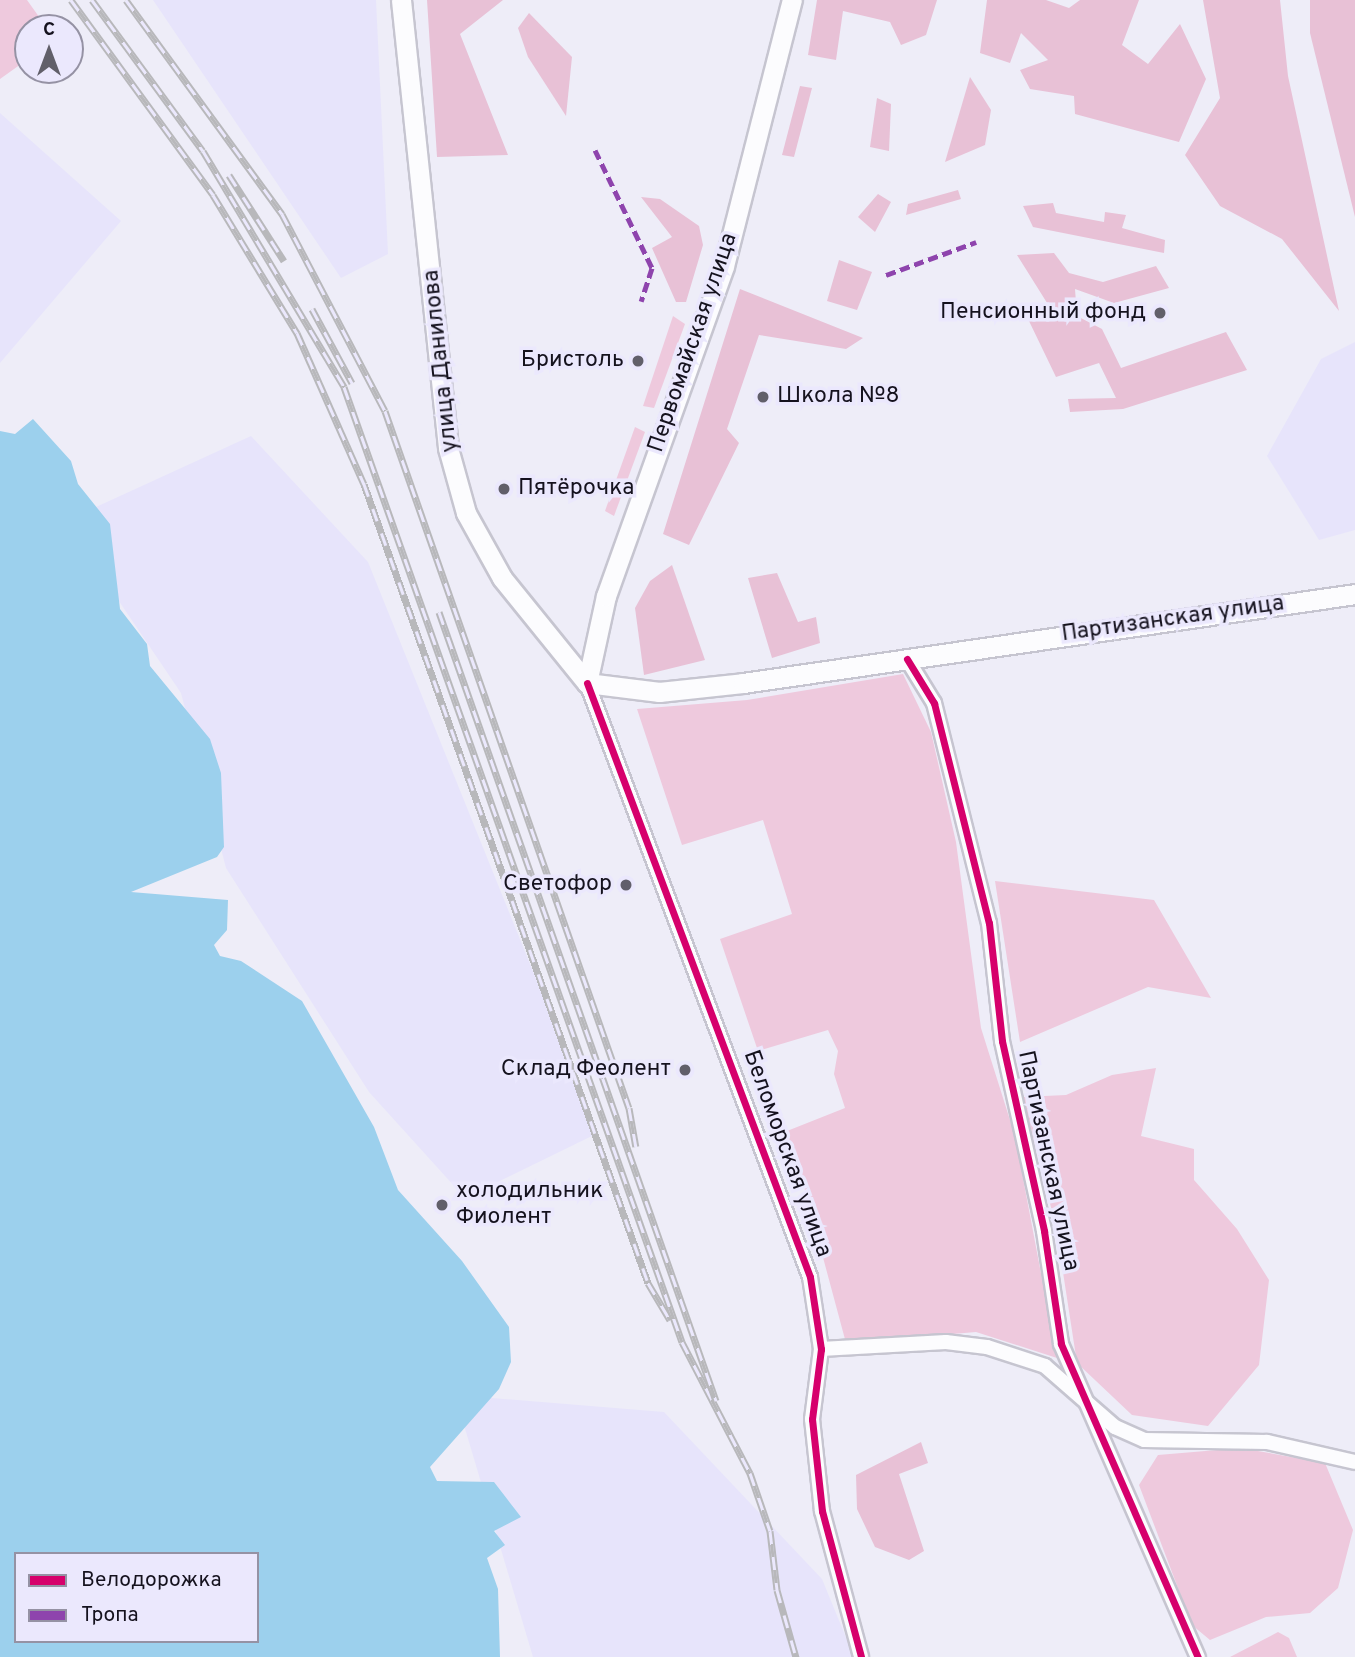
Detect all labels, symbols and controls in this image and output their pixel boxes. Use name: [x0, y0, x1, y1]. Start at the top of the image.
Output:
north arrow: [14, 14, 84, 84]
text: С: [43, 18, 55, 42]
street label: Первомайская улица: [643, 230, 745, 456]
street label: улица Данилова: [419, 268, 465, 454]
place label: Пенсионный фонд: [940, 299, 1146, 327]
marker: Пенсионный фонд: [1152, 305, 1168, 321]
place label: Бристоль: [521, 347, 624, 375]
marker: Бристоль: [630, 353, 646, 369]
place label: Школа №8: [777, 383, 899, 411]
marker: Школа №8: [755, 389, 771, 405]
place label: Пятёрочка: [518, 475, 634, 503]
marker: Пятёрочка: [496, 481, 512, 497]
street label: Партизанская улица: [1060, 591, 1286, 649]
place label: Светофор: [503, 871, 612, 899]
marker: Светофор: [618, 877, 634, 893]
street label: Беломорская улица: [736, 1047, 836, 1261]
street label: Партизанская улица: [1010, 1048, 1084, 1274]
place label: Склад Феолент: [501, 1056, 671, 1084]
marker: Склад Феолент: [677, 1062, 693, 1078]
place label: холодильник Фиолент: [456, 1178, 603, 1232]
marker: холодильник Фиолент: [434, 1197, 450, 1213]
legend: [14, 1552, 259, 1643]
text: Велодорожка: [81, 1567, 221, 1594]
text: Тропа: [81, 1602, 139, 1629]

